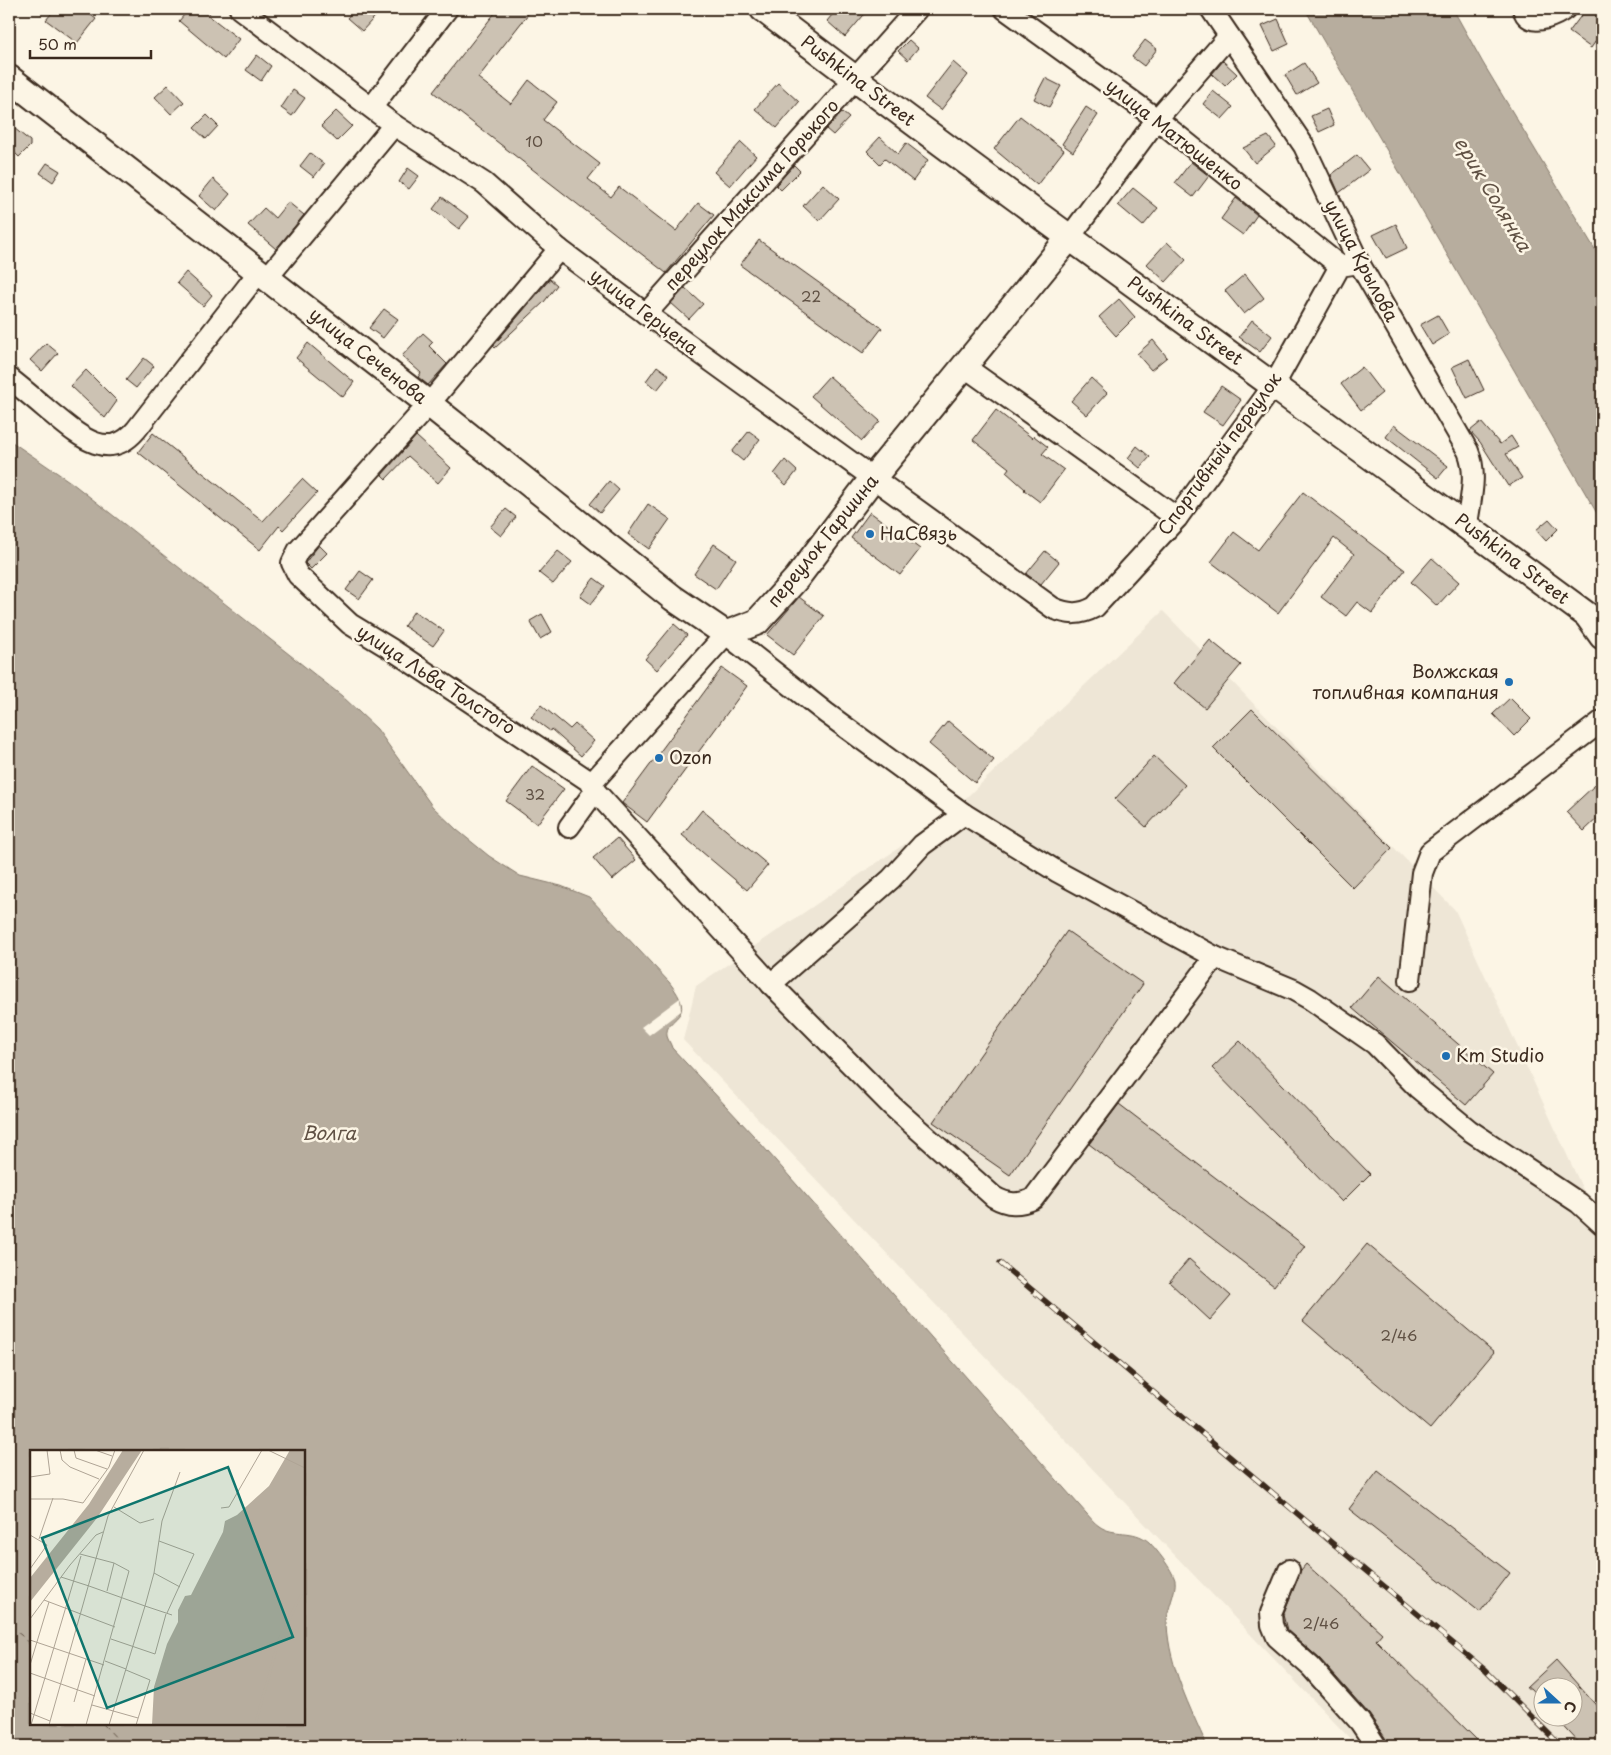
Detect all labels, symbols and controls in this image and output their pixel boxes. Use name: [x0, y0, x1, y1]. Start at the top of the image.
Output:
scale bar: [30, 28, 151, 60]
street label: Pushkina Street: [796, 28, 922, 132]
text: 50 m: [38, 32, 77, 55]
street label: улица Матюшенко: [1100, 71, 1249, 196]
street label: переулок Максима Горького: [657, 92, 845, 296]
house number: 10: [525, 129, 543, 152]
water label: ерик Солянка: [1448, 131, 1540, 257]
street label: улица Крылова: [1319, 194, 1406, 327]
street label: улица Герцена: [585, 261, 706, 361]
street label: Pushkina Street: [1122, 269, 1249, 371]
house number: 22: [801, 284, 821, 307]
street label: улица Сеченова: [304, 300, 434, 410]
street label: Спортивный переулок: [1150, 366, 1287, 540]
street label: переулок Гаршина: [760, 467, 885, 612]
street label: Pushkina Street: [1450, 506, 1576, 610]
place label: НаСвязь: [880, 519, 957, 546]
marker: НаСвязь: [864, 528, 876, 540]
street label: улица Льва Толстого: [352, 617, 522, 740]
place label: Волжская топливная компания: [1313, 657, 1499, 705]
marker: Волжская топливная компания: [1503, 676, 1515, 688]
place label: Ozon: [669, 743, 712, 770]
marker: Ozon: [653, 752, 665, 764]
house number: 32: [525, 782, 545, 805]
place label: Кm Studio: [1456, 1041, 1544, 1068]
marker: Кm Studio: [1440, 1050, 1452, 1062]
water label: Волга: [302, 1118, 357, 1146]
house number: 2/46: [1381, 1323, 1417, 1346]
inset map: [30, 1450, 305, 1725]
house number: 2/46: [1303, 1611, 1339, 1634]
north arrow: [1534, 1678, 1584, 1728]
text: С: [1559, 1698, 1582, 1716]

